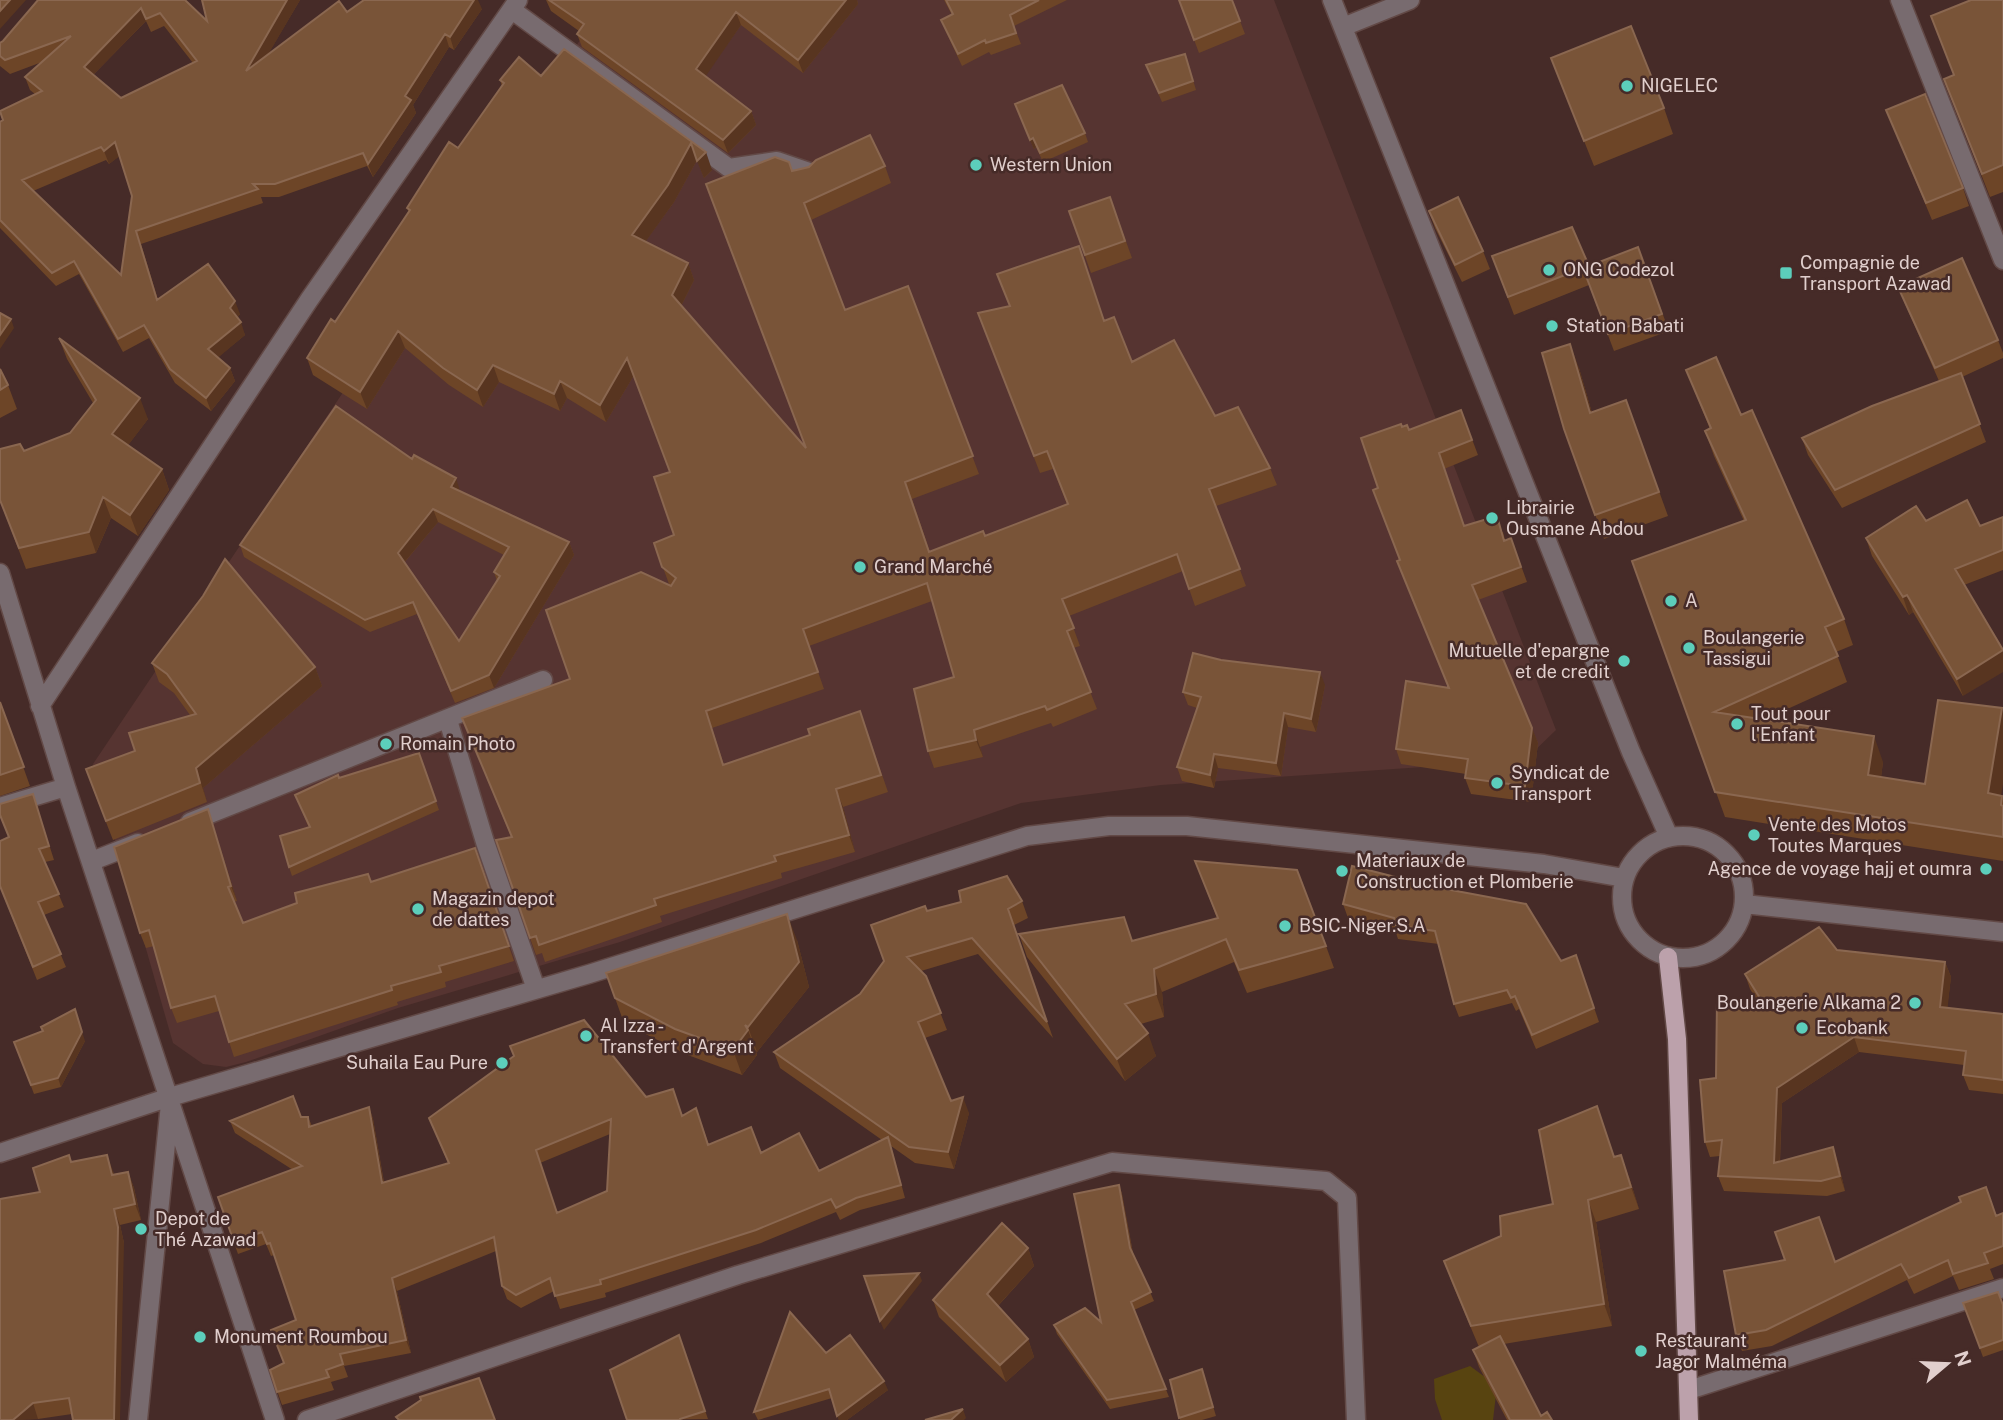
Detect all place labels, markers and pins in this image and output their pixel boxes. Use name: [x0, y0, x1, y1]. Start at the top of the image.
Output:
place label: NIGELEC: [1641, 75, 1718, 96]
marker: NIGELEC: [1619, 78, 1635, 94]
place label: Western Union: [990, 154, 1112, 175]
marker: Western Union: [968, 157, 984, 173]
place label: Compagnie de Transport Azawad: [1800, 252, 1951, 294]
place label: ONG Codezol: [1563, 259, 1675, 280]
marker: ONG Codezol: [1541, 262, 1557, 278]
marker: Compagnie de Transport Azawad: [1778, 265, 1794, 281]
place label: Station Babati: [1566, 315, 1684, 336]
marker: Station Babati: [1544, 318, 1560, 334]
place label: Librairie Ousmane Abdou: [1506, 497, 1644, 539]
marker: Librairie Ousmane Abdou: [1484, 510, 1500, 526]
place label: Grand Marché: [874, 556, 992, 577]
marker: Grand Marché: [852, 559, 868, 575]
place label: A: [1685, 590, 1698, 611]
marker: A: [1663, 593, 1679, 609]
place label: Boulangerie Tassigui: [1703, 627, 1804, 669]
place label: Mutuelle d'epargne et de credit: [1448, 640, 1610, 682]
marker: Boulangerie Tassigui: [1681, 640, 1697, 656]
marker: Mutuelle d'epargne et de credit: [1616, 653, 1632, 669]
place label: Tout pour l'Enfant: [1751, 703, 1831, 745]
marker: Tout pour l'Enfant: [1729, 716, 1745, 732]
place label: Romain Photo: [400, 733, 515, 754]
marker: Romain Photo: [378, 736, 394, 752]
place label: Syndicat de Transport: [1511, 762, 1610, 804]
marker: Syndicat de Transport: [1489, 775, 1505, 791]
place label: Vente des Motos Toutes Marques: [1768, 814, 1906, 856]
marker: Vente des Motos Toutes Marques: [1746, 827, 1762, 843]
place label: Materiaux de Construction et Plomberie: [1356, 850, 1574, 892]
place label: Agence de voyage hajj et oumra: [1708, 858, 1972, 879]
marker: Agence de voyage hajj et oumra: [1978, 861, 1994, 877]
marker: Materiaux de Construction et Plomberie: [1334, 863, 1350, 879]
place label: Magazin depot de dattes: [432, 888, 555, 930]
marker: Magazin depot de dattes: [410, 901, 426, 917]
place label: BSIC-Niger.S.A: [1299, 915, 1426, 936]
marker: BSIC-Niger.S.A: [1277, 918, 1293, 934]
place label: Boulangerie Alkama 2: [1717, 992, 1901, 1013]
marker: Boulangerie Alkama 2: [1907, 995, 1923, 1011]
place label: Al Izza - Transfert d'Argent: [600, 1015, 754, 1057]
place label: Ecobank: [1816, 1017, 1888, 1038]
marker: Ecobank: [1794, 1020, 1810, 1036]
marker: Al Izza - Transfert d'Argent: [578, 1028, 594, 1044]
place label: Suhaila Eau Pure: [346, 1052, 488, 1073]
marker: Suhaila Eau Pure: [494, 1055, 510, 1071]
place label: Depot de Thé Azawad: [155, 1208, 256, 1250]
marker: Depot de Thé Azawad: [133, 1221, 149, 1237]
place label: Monument Roumbou: [214, 1326, 388, 1347]
marker: Monument Roumbou: [192, 1329, 208, 1345]
place label: Restaurant Jagor Malméma: [1655, 1330, 1787, 1372]
marker: Restaurant Jagor Malméma: [1633, 1343, 1649, 1359]

